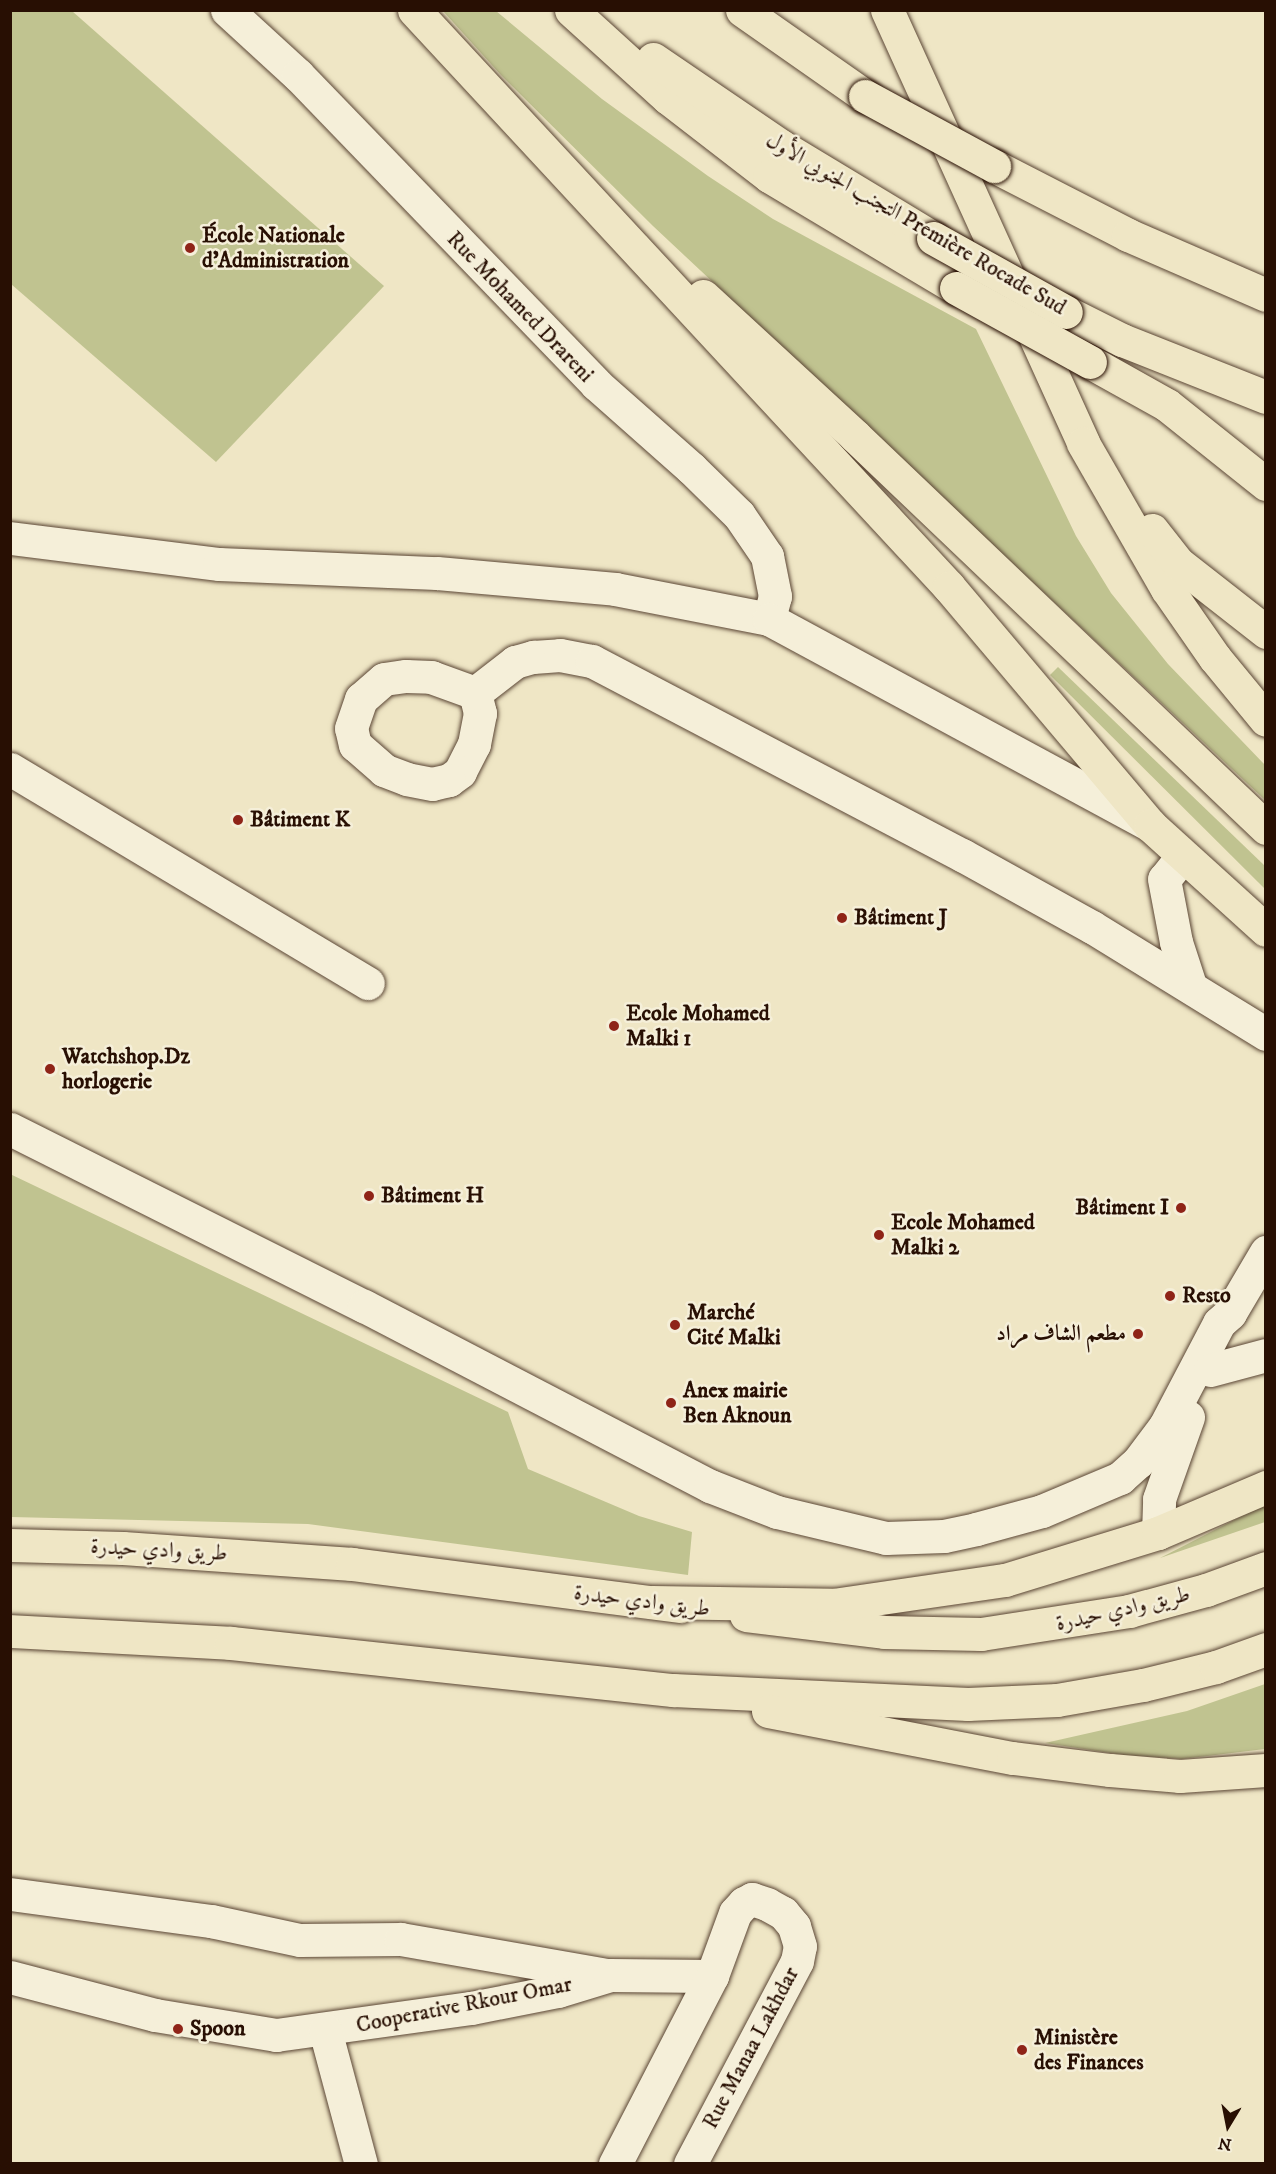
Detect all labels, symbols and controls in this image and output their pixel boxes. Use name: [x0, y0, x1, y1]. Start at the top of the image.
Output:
street label: التجنب الجنوبي الأول Première Rocade Sud: [761, 127, 1071, 321]
place label: École Nationale d'Administration: [202, 222, 349, 274]
street label: Rue Mohamed Drareni: [441, 226, 599, 388]
marker: École Nationale d'Administration: [183, 241, 197, 255]
place label: Bâtiment K: [250, 807, 350, 833]
marker: Bâtiment K: [231, 813, 245, 827]
place label: Bâtiment J: [854, 905, 948, 931]
marker: Bâtiment J: [835, 911, 849, 925]
place label: Ecole Mohamed Malki 1: [626, 1000, 770, 1052]
marker: Ecole Mohamed Malki 1: [607, 1019, 621, 1033]
place label: Watchshop.Dz horlogerie: [62, 1043, 190, 1094]
marker: Watchshop.Dz horlogerie: [43, 1062, 57, 1076]
place label: Bâtiment H: [381, 1183, 484, 1209]
marker: Bâtiment H: [362, 1189, 376, 1203]
place label: Bâtiment I: [1075, 1195, 1169, 1221]
marker: Bâtiment I: [1174, 1201, 1188, 1215]
place label: Ecole Mohamed Malki 2: [891, 1209, 1035, 1260]
marker: Ecole Mohamed Malki 2: [872, 1228, 886, 1242]
place label: Resto: [1182, 1283, 1231, 1309]
marker: Resto: [1163, 1289, 1177, 1303]
place label: Marché Cité Malki: [687, 1299, 781, 1350]
marker: Marché Cité Malki: [668, 1318, 682, 1332]
place label: مطعم الشاف مراد: [996, 1321, 1126, 1347]
marker: مطعم الشاف مراد: [1131, 1327, 1145, 1341]
place label: Anex mairie Ben Aknoun: [683, 1377, 791, 1428]
marker: Anex mairie Ben Aknoun: [664, 1396, 678, 1410]
street label: طريق وادي حيدرة: [90, 1533, 228, 1567]
street label: طريق وادي حيدرة: [572, 1580, 712, 1622]
street label: طريق وادي حيدرة: [1053, 1581, 1193, 1637]
street label: Rue Manaa Lakhdar: [697, 1963, 805, 2133]
street label: Cooperative Rkour Omar: [354, 1971, 574, 2039]
place label: Spoon: [190, 2016, 245, 2042]
marker: Spoon: [171, 2022, 185, 2036]
place label: Ministère des Finances: [1034, 2024, 1143, 2076]
marker: Ministère des Finances: [1015, 2043, 1029, 2057]
north arrow: [1198, 2096, 1258, 2156]
text: N: [1217, 2133, 1233, 2155]

